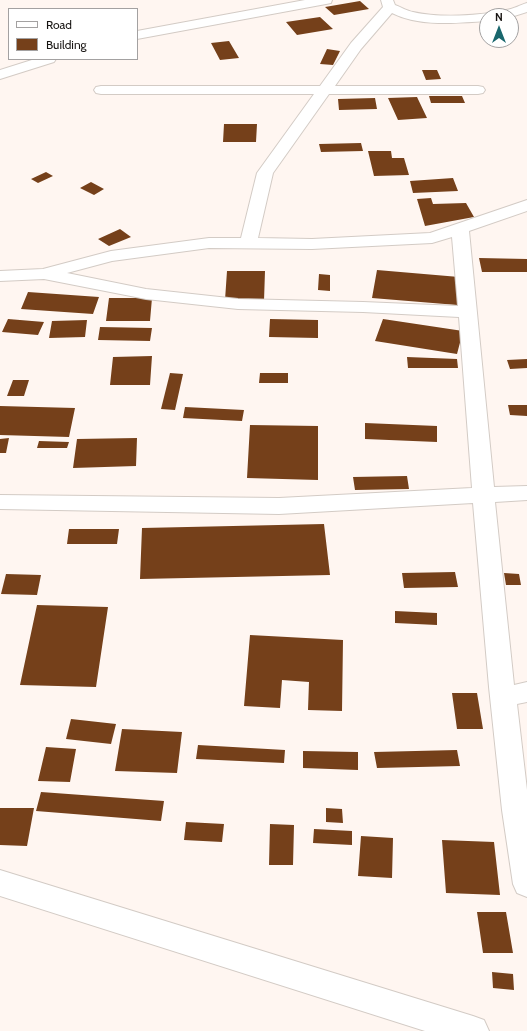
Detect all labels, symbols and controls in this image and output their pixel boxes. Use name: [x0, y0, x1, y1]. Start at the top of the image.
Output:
legend: [8, 8, 138, 60]
north arrow: [479, 8, 519, 48]
text: N: [495, 10, 503, 24]
text: Road: [46, 17, 72, 32]
text: Building: [46, 37, 87, 52]

